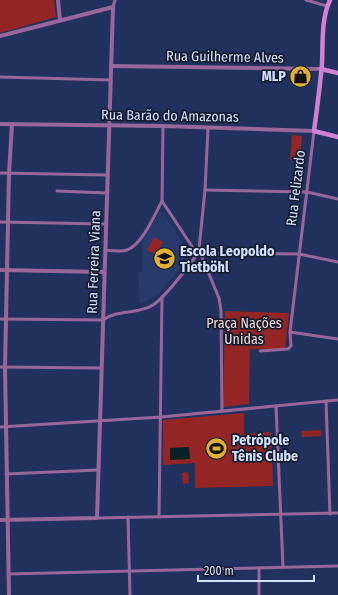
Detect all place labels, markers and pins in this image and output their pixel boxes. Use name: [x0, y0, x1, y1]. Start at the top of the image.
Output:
shop icon: MLP: [288, 63, 314, 89]
place label: MLP: [262, 68, 286, 85]
place label: Escola Leopoldo Tietböhl: [180, 243, 275, 276]
school or university icon: Escola Leopoldo Tietböhl: [152, 246, 178, 272]
place label: Petrópole Tênis Clube: [232, 432, 298, 465]
sports icon: Petrópole Tênis Clube: [204, 435, 230, 461]

